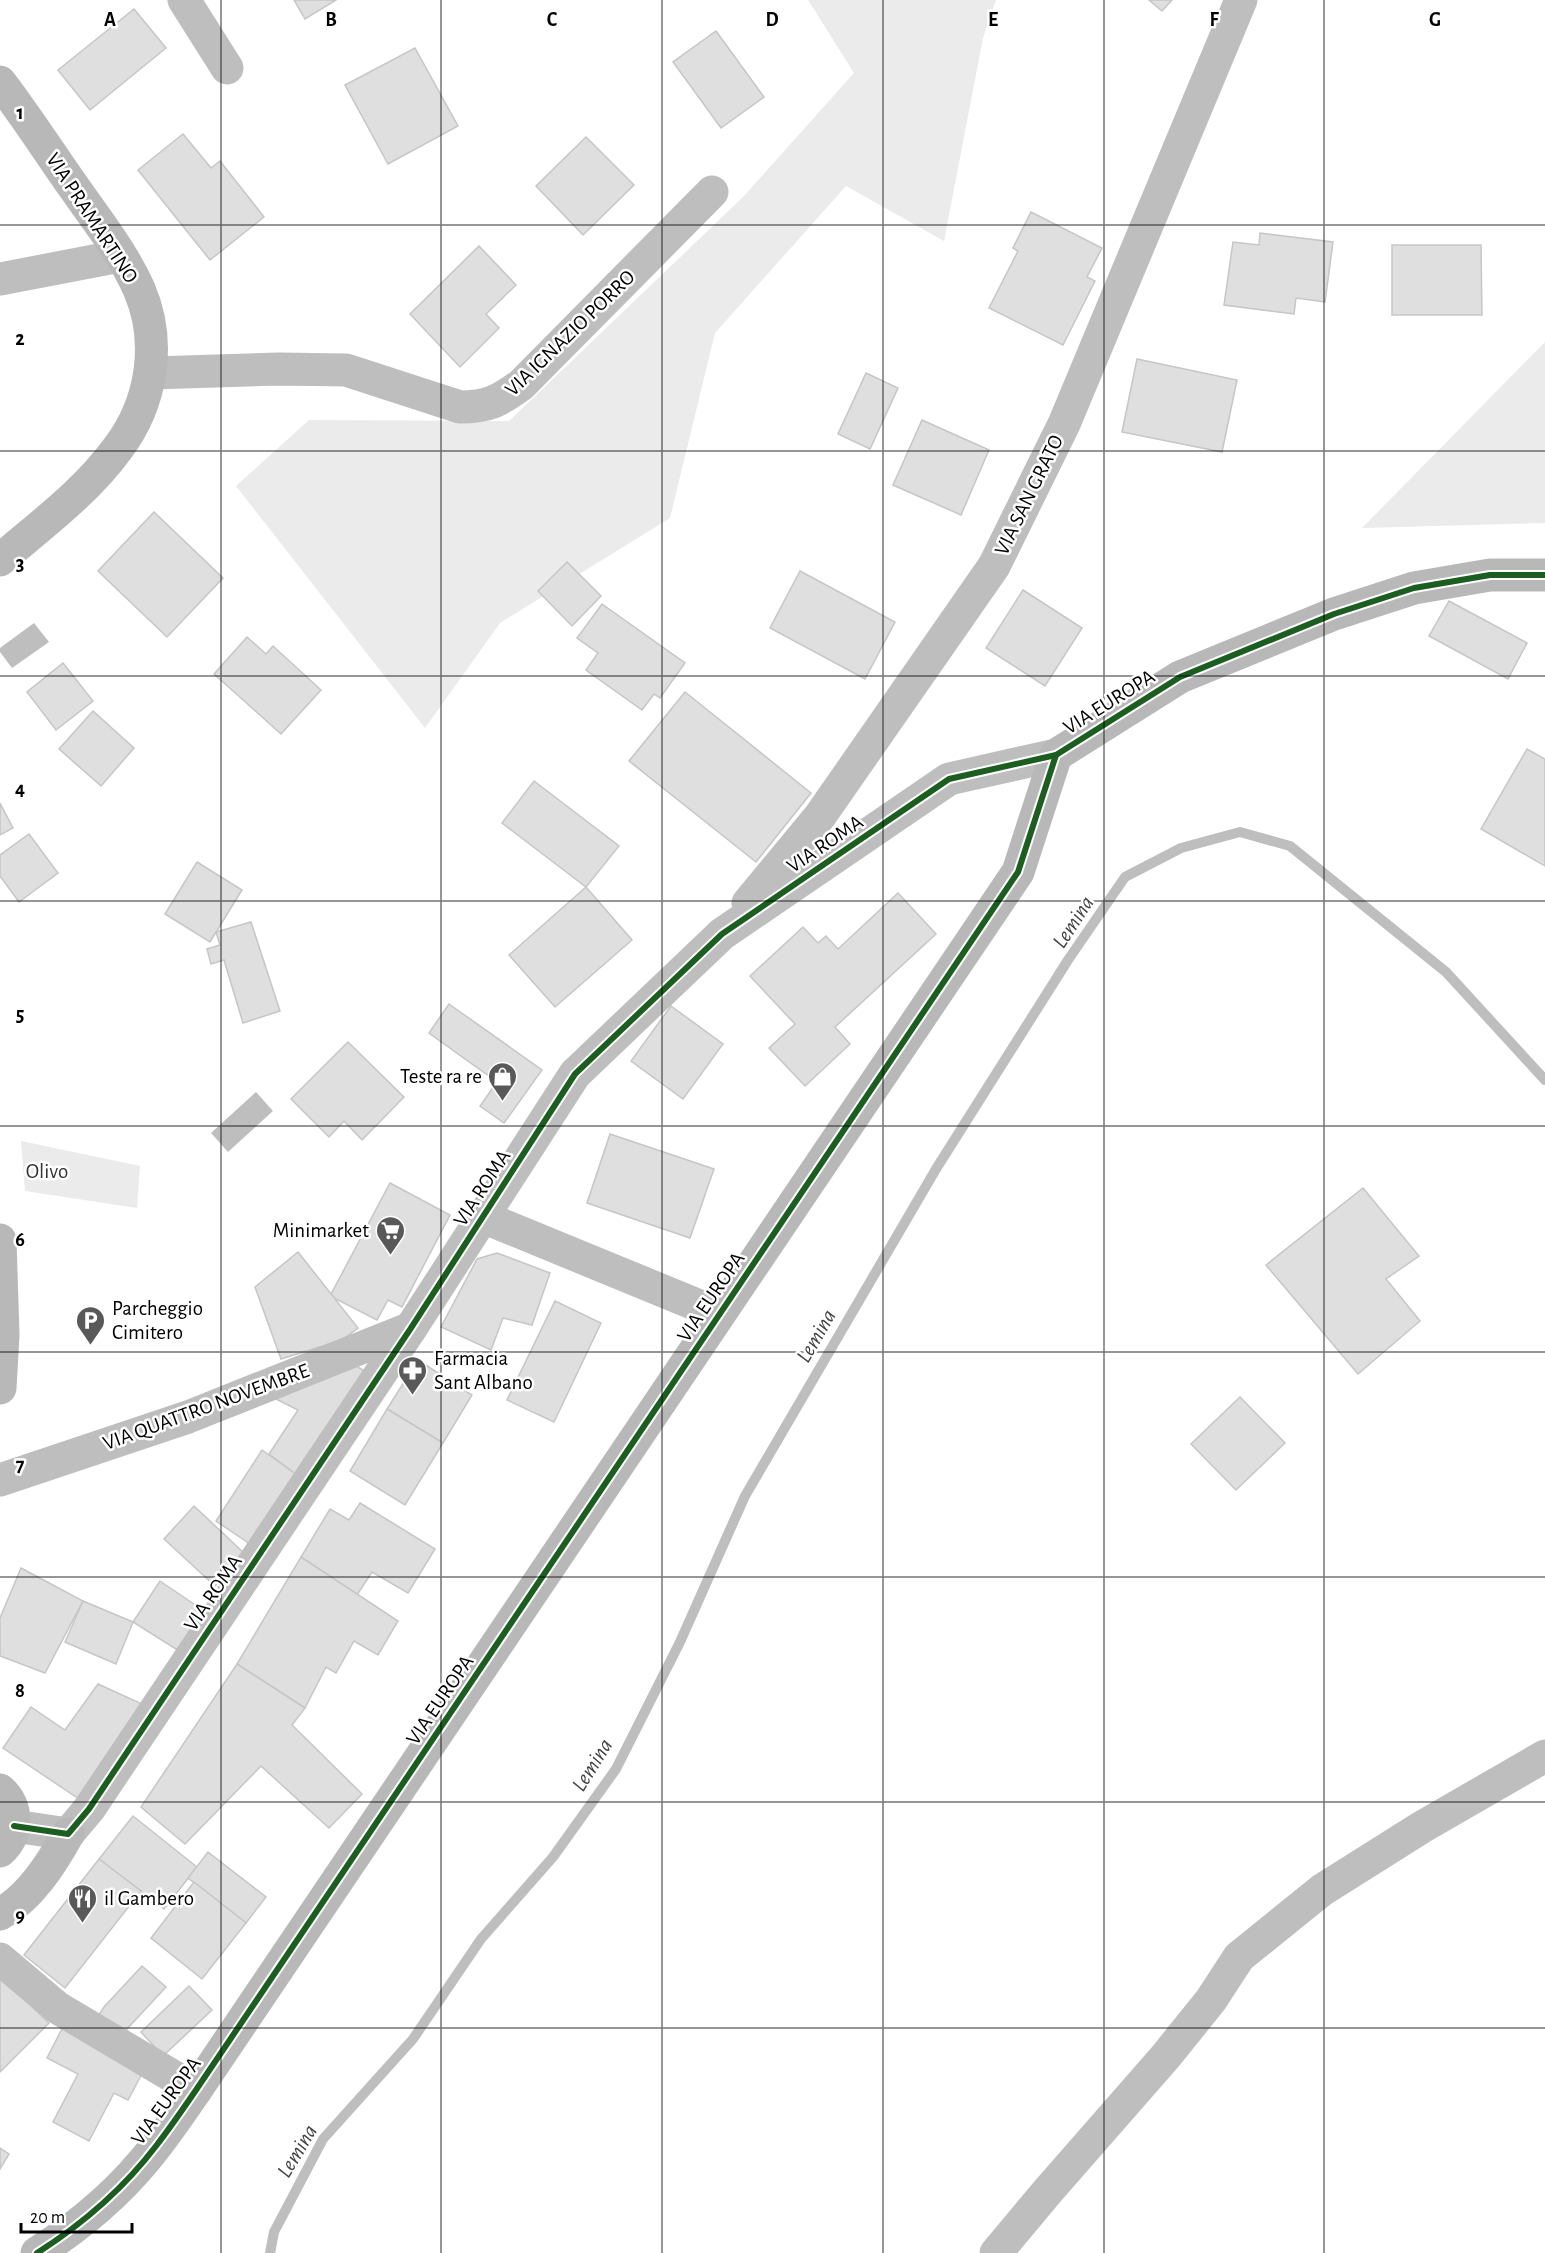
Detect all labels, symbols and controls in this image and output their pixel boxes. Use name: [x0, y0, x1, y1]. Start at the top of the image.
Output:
text: A: [104, 10, 116, 30]
text: B: [325, 10, 337, 30]
text: C: [547, 10, 558, 30]
text: D: [765, 10, 779, 30]
text: E: [988, 10, 998, 30]
text: F: [1209, 10, 1219, 30]
text: G: [1429, 10, 1441, 30]
text: 1: [16, 103, 24, 123]
street label: VIA PRAMARTINO: [42, 149, 142, 287]
street label: VIA IGNAZIO PORRO: [501, 266, 639, 400]
text: 2: [15, 329, 25, 349]
street label: VIA SAN GRATO: [991, 432, 1067, 558]
text: 3: [16, 554, 24, 574]
street label: VIA EUROPA: [1060, 666, 1158, 738]
text: 4: [15, 779, 25, 799]
street label: VIA ROMA: [783, 811, 867, 877]
water label: Lemina: [1048, 892, 1098, 952]
text: 5: [16, 1005, 24, 1025]
shop icon: Teste ra re: [487, 1060, 519, 1102]
place label: Teste ra re: [400, 1066, 482, 1087]
street label: VIA ROMA: [450, 1146, 514, 1230]
park label: Olivo: [26, 1161, 68, 1182]
supermarket icon: Minimarket: [374, 1214, 406, 1256]
place label: Minimarket: [273, 1220, 369, 1241]
text: 6: [15, 1230, 25, 1250]
street label: VIA EUROPA: [673, 1248, 749, 1346]
place label: Parcheggio Cimitero: [112, 1298, 203, 1343]
parking icon: Parcheggio Cimitero: [75, 1304, 107, 1346]
water label: Lemina: [792, 1306, 840, 1366]
place label: Farmacia Sant Albano: [434, 1348, 533, 1393]
pharmacy icon: Farmacia Sant Albano: [397, 1354, 429, 1396]
street label: VIA QUATTRO NOVEMBRE: [100, 1360, 312, 1454]
text: 7: [16, 1455, 25, 1475]
street label: VIA ROMA: [180, 1551, 246, 1635]
street label: VIA EUROPA: [402, 1651, 478, 1749]
text: 8: [15, 1681, 25, 1701]
water label: Lemina: [567, 1735, 617, 1795]
restaurant icon: il Gambero: [67, 1882, 99, 1924]
place label: il Gambero: [104, 1888, 194, 1909]
text: 9: [15, 1906, 25, 1926]
street label: VIA EUROPA: [127, 2053, 205, 2149]
water label: Lemina: [273, 2121, 321, 2181]
scale bar: [21, 2196, 132, 2234]
text: 20 m: [30, 2209, 65, 2227]

